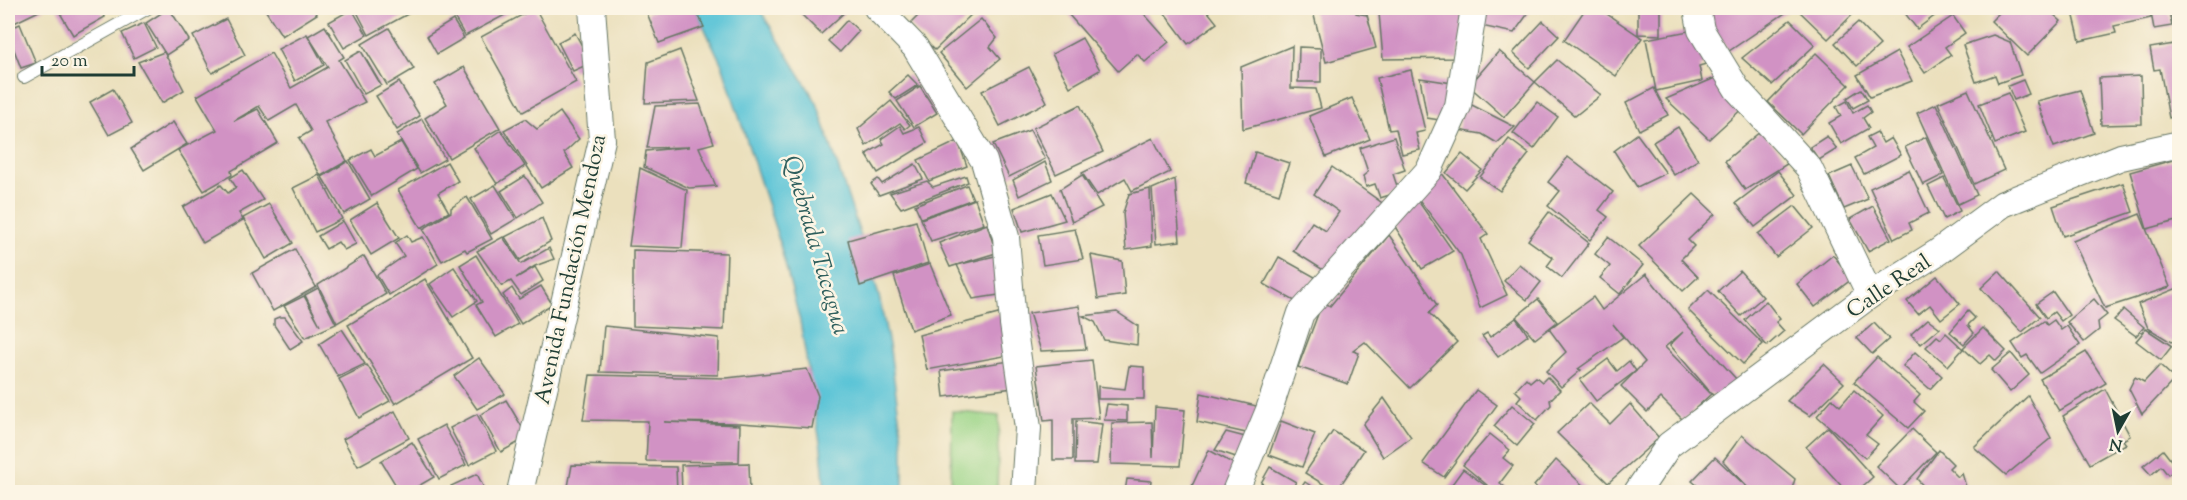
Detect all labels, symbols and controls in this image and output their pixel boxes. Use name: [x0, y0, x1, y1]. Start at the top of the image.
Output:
scale bar: [42, 39, 134, 77]
text: 20 m: [51, 49, 88, 75]
street label: Avenida Fundación Mendoza: [528, 132, 616, 408]
water label: Quebrada Tacagua: [773, 152, 857, 339]
street label: Calle Real: [1841, 247, 1939, 328]
north arrow: [2088, 401, 2148, 461]
text: N: [2108, 431, 2124, 456]

